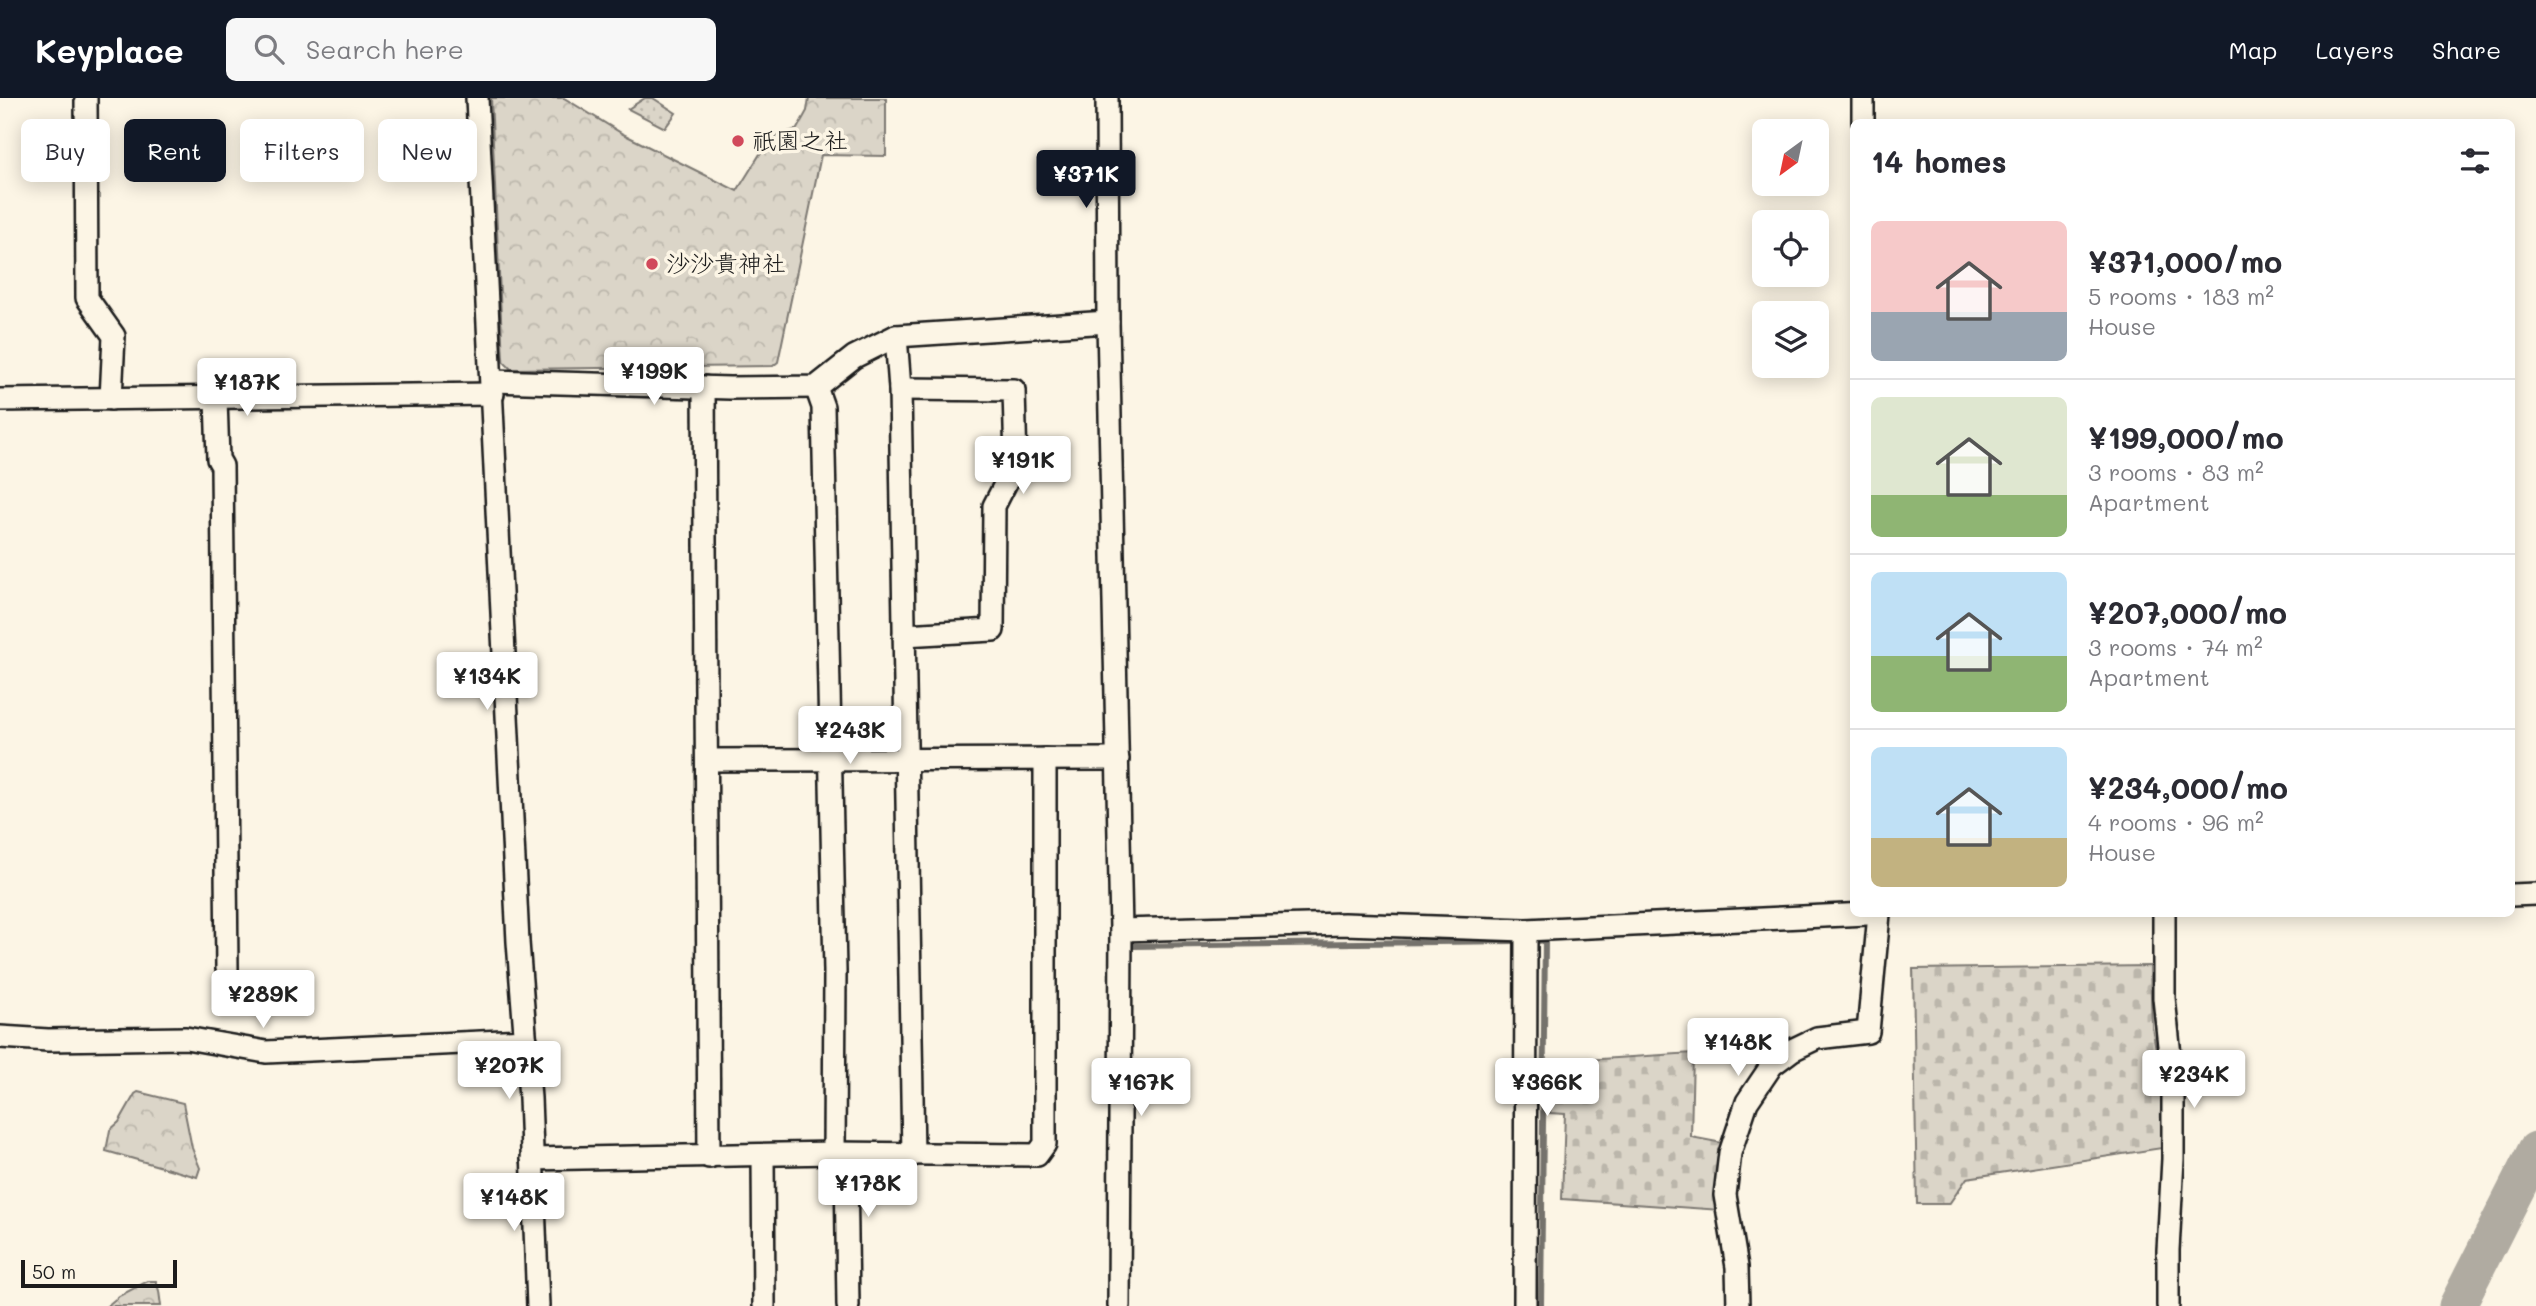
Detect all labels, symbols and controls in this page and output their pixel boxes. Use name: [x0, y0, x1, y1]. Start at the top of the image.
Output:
search box: [226, 18, 716, 81]
text: Keyplace: [35, 28, 184, 71]
icon: search: [250, 30, 288, 68]
text: Search here: [306, 32, 464, 66]
text: Map: [2229, 34, 2277, 65]
text: Layers: [2315, 34, 2394, 65]
text: Share: [2432, 34, 2501, 65]
chip: Buy: [21, 119, 110, 182]
chip: Rent: [124, 119, 226, 182]
chip: Filters: [240, 119, 364, 182]
chip: New: [378, 119, 477, 182]
north arrow: [1752, 119, 1829, 196]
map controls: [1752, 119, 1829, 378]
place label: 祇園之社: [752, 124, 848, 155]
marker: 祇園之社: [730, 133, 746, 149]
text: 14 homes: [1871, 141, 2007, 181]
icon: filters: [2456, 142, 2494, 180]
pin: ¥371K: [1037, 150, 1135, 210]
text: ¥371K: [1053, 158, 1120, 188]
button: locate: [1752, 210, 1829, 287]
text: ¥371,000/mo: [2088, 241, 2282, 281]
place label: 沙沙貴神社: [666, 247, 786, 278]
icon: home: [1927, 249, 2011, 333]
marker: 沙沙貴神社: [644, 256, 660, 272]
text: 5 rooms · 183 m²: [2088, 281, 2274, 311]
button: layers: [1752, 301, 1829, 378]
text: House: [2088, 311, 2156, 341]
pin: ¥199K: [605, 348, 703, 407]
text: ¥199K: [620, 355, 688, 385]
pin: ¥187K: [198, 358, 296, 418]
text: ¥187K: [213, 366, 281, 396]
text: ¥199,000/mo: [2088, 417, 2284, 457]
icon: home: [1927, 425, 2011, 509]
pin: ¥191K: [974, 436, 1072, 496]
text: ¥191K: [991, 444, 1055, 474]
text: 3 rooms · 83 m²: [2088, 457, 2264, 487]
text: Apartment: [2088, 487, 2210, 517]
text: ¥207,000/mo: [2088, 592, 2287, 632]
icon: home: [1927, 600, 2011, 684]
text: 3 rooms · 74 m²: [2088, 632, 2263, 662]
pin: ¥134K: [438, 652, 536, 712]
text: ¥134K: [453, 660, 521, 690]
text: Apartment: [2088, 662, 2210, 692]
pin: ¥243K: [801, 706, 899, 766]
text: ¥243K: [814, 714, 886, 744]
text: ¥234,000/mo: [2088, 767, 2288, 807]
icon: home: [1927, 775, 2011, 859]
text: 4 rooms · 96 m²: [2088, 807, 2264, 837]
text: House: [2088, 837, 2156, 867]
pin: ¥289K: [214, 970, 312, 1030]
text: ¥289K: [227, 978, 299, 1008]
pin: ¥148K: [1689, 1018, 1787, 1078]
text: ¥148K: [1703, 1026, 1773, 1056]
pin: ¥207K: [460, 1042, 558, 1101]
text: ¥207K: [474, 1049, 544, 1079]
pin: ¥234K: [2145, 1051, 2243, 1110]
pin: ¥167K: [1092, 1058, 1190, 1118]
pin: ¥366K: [1498, 1058, 1596, 1118]
text: ¥234K: [2158, 1058, 2230, 1088]
text: ¥167K: [1107, 1066, 1175, 1096]
text: ¥366K: [1511, 1066, 1583, 1096]
pin: ¥178K: [819, 1160, 917, 1219]
text: ¥178K: [834, 1167, 902, 1197]
pin: ¥148K: [465, 1174, 563, 1233]
text: ¥148K: [479, 1181, 549, 1211]
scale bar: [21, 1257, 177, 1289]
text: 50 m: [32, 1259, 76, 1284]

